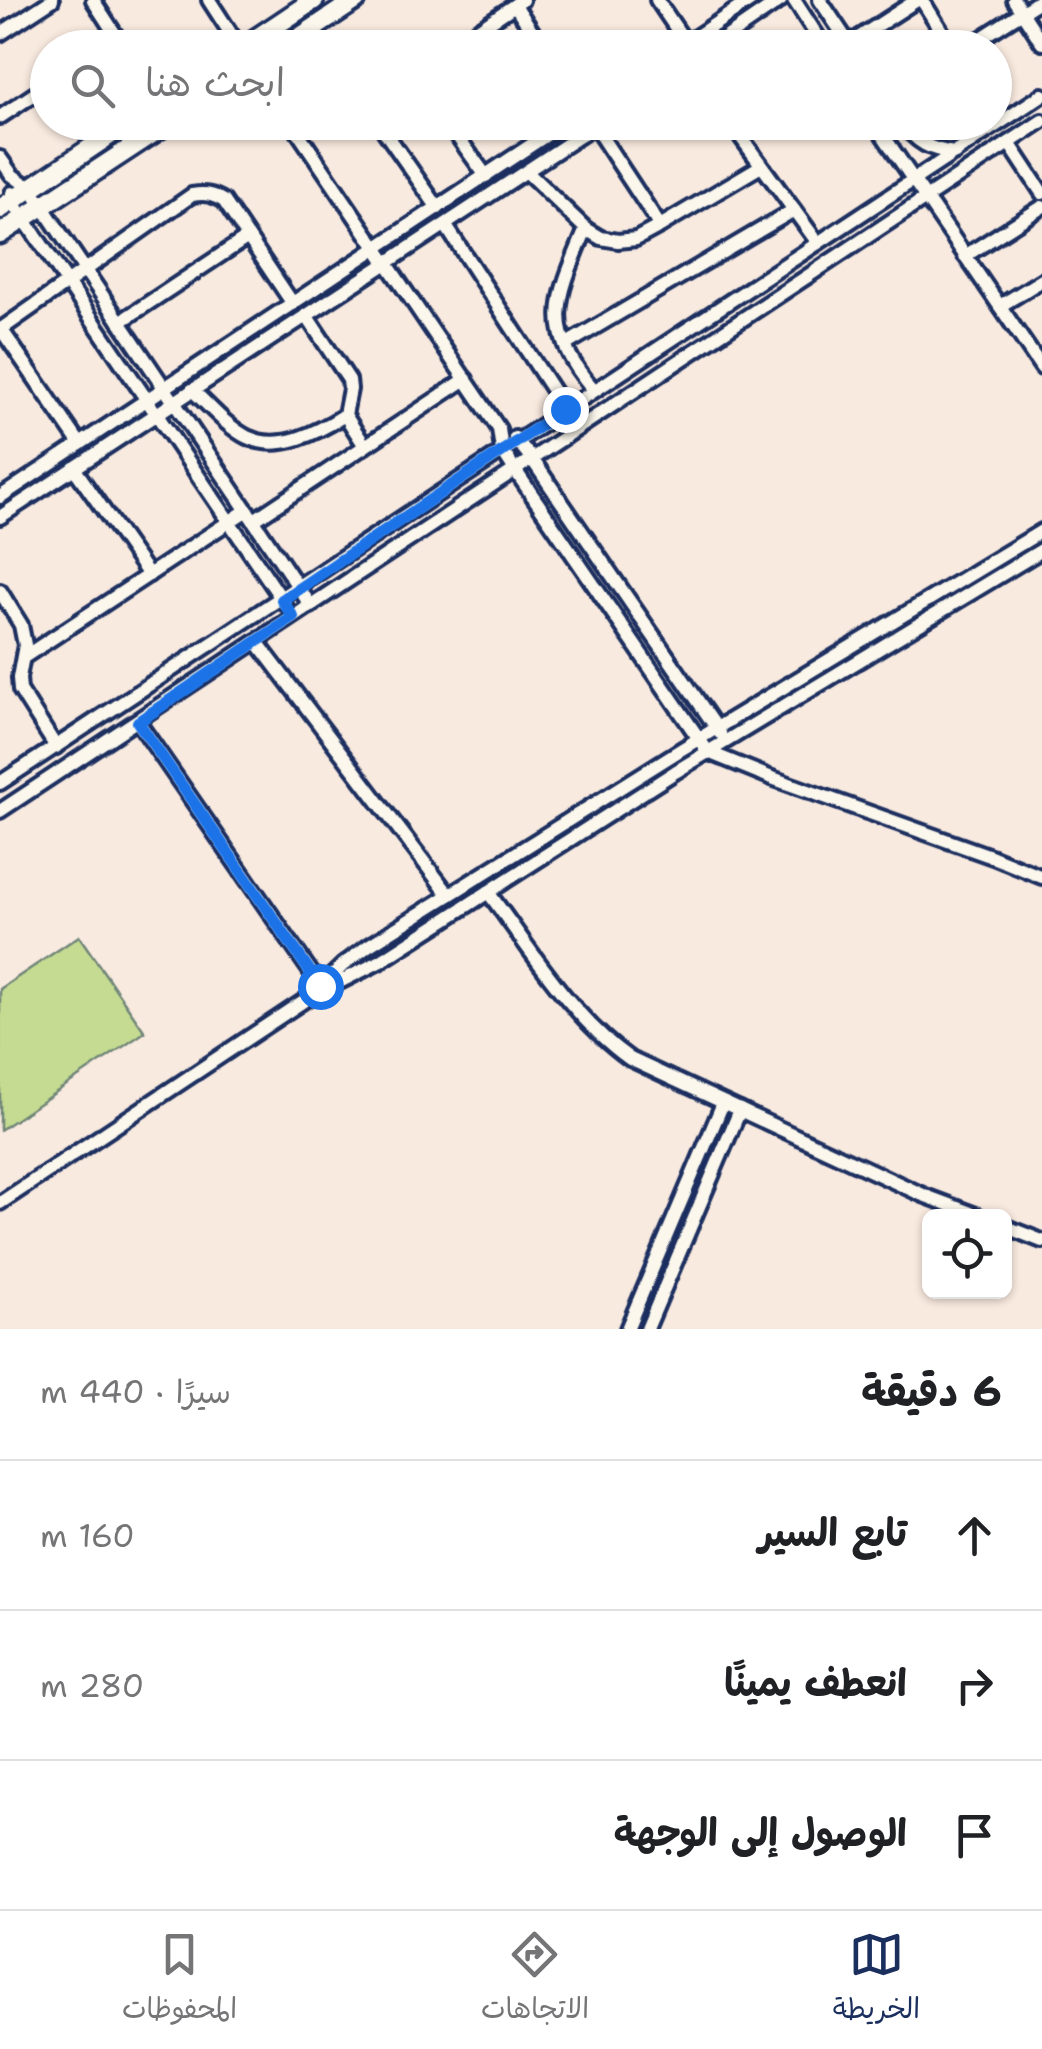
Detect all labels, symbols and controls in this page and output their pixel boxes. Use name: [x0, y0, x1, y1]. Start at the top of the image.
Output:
search box: [30, 30, 1012, 140]
text: ابحث هنا: [145, 57, 285, 108]
icon: search: [65, 58, 120, 113]
route end: [543, 387, 589, 433]
route start: [298, 964, 344, 1010]
map controls: [922, 1209, 1012, 1299]
button: locate: [922, 1209, 1012, 1299]
text: 6 دقيقة: [861, 1363, 1002, 1419]
text: سيرًا · 440 m: [40, 1370, 231, 1413]
text: تابع السير: [759, 1507, 907, 1558]
icon: ahead: [947, 1508, 1002, 1563]
text: 160 m: [40, 1514, 135, 1557]
text: انعطف يمينًا: [724, 1657, 907, 1708]
icon: right: [947, 1658, 1002, 1713]
text: 280 m: [40, 1664, 144, 1707]
text: الوصول إلى الوجهة: [614, 1807, 907, 1858]
icon: arrive: [947, 1808, 1002, 1863]
tab: المحفوظات: [122, 1927, 237, 2033]
tab: الاتجاهات: [481, 1927, 589, 2033]
tab: الخريطة: [833, 1927, 920, 2033]

